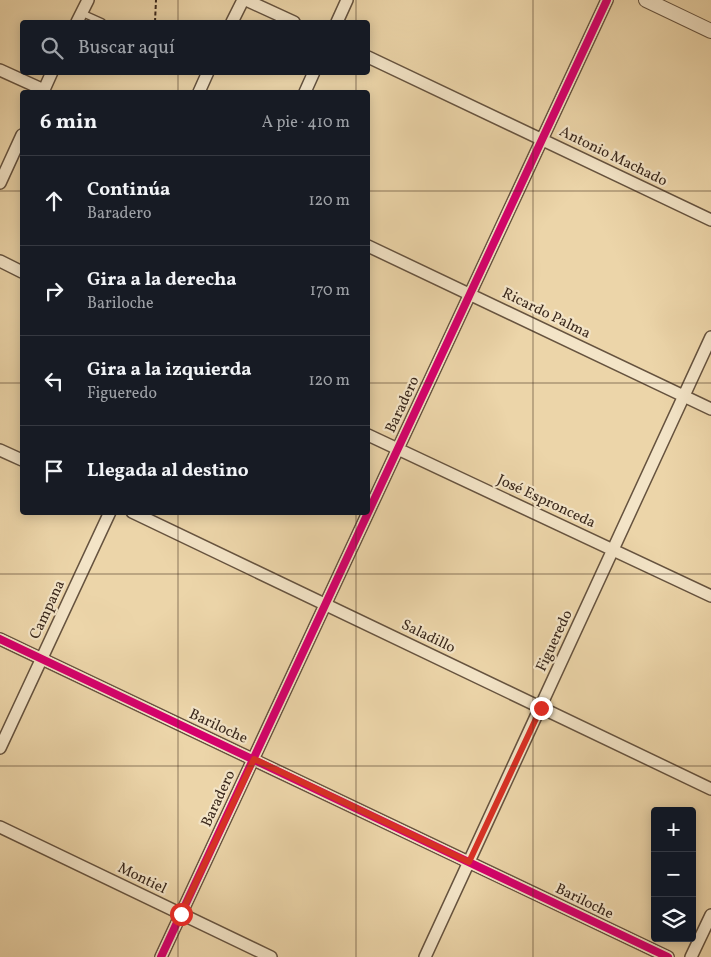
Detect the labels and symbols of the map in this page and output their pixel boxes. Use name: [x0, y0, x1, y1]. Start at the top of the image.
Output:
street label: Antonio Machado: [556, 122, 670, 192]
street label: Ricardo Palma: [498, 284, 594, 344]
street label: Baradero: [381, 373, 425, 437]
street label: José Espronceda: [493, 470, 599, 534]
street label: Campana: [25, 577, 71, 643]
street label: Figueredo: [532, 607, 578, 675]
street label: Saladillo: [397, 615, 459, 659]
route end: [530, 697, 553, 720]
street label: Bariloche: [185, 704, 251, 750]
street label: Baradero: [197, 767, 241, 831]
street label: Montiel: [114, 858, 170, 900]
street label: Bariloche: [551, 879, 617, 925]
route start: [170, 903, 193, 926]

